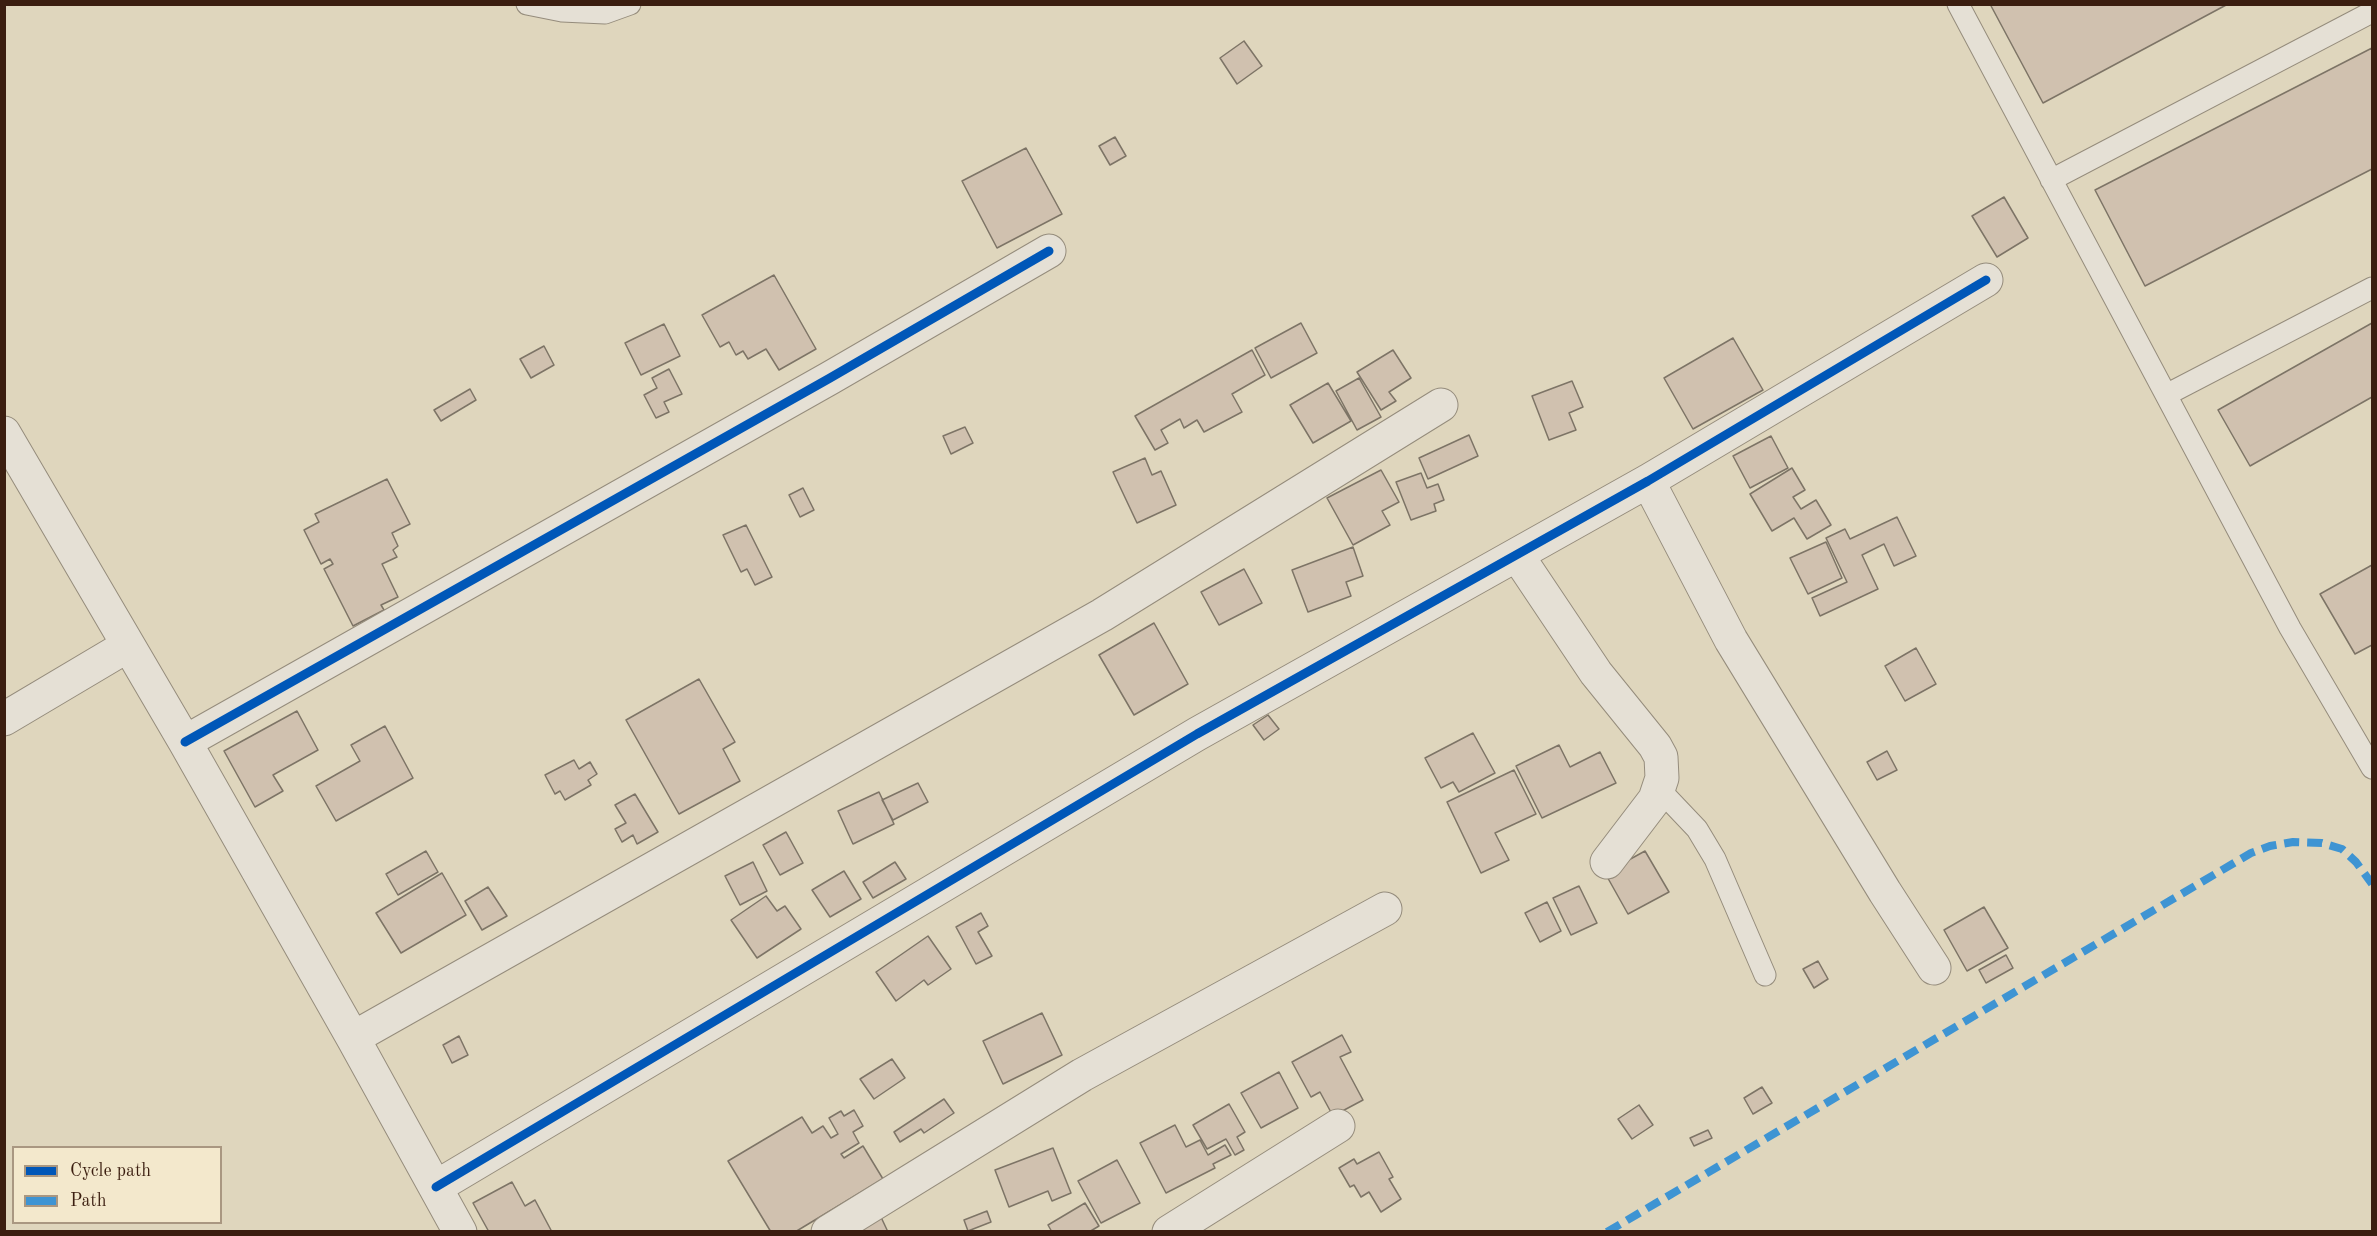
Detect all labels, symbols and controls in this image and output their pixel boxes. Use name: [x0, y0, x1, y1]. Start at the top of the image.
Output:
legend: [12, 1146, 222, 1224]
text: Cycle path: [70, 1162, 151, 1180]
text: Path: [70, 1192, 106, 1210]

